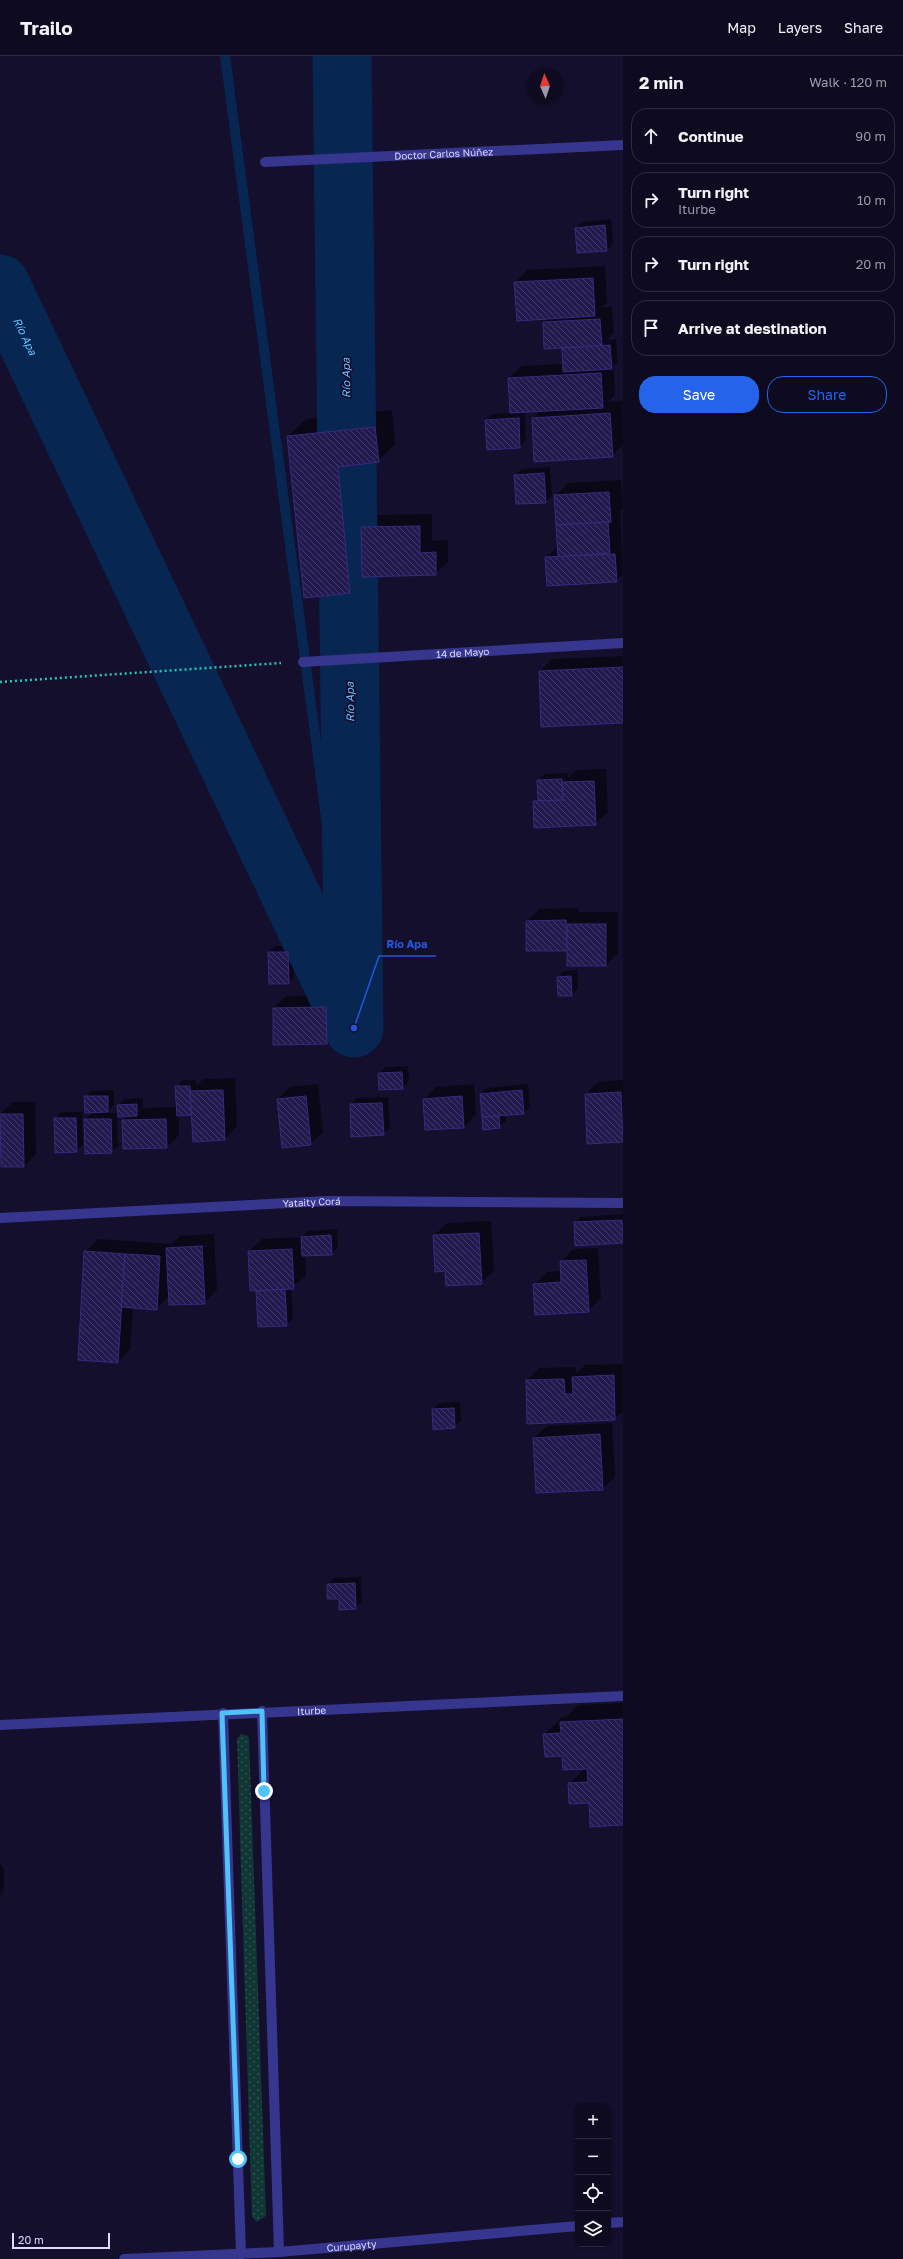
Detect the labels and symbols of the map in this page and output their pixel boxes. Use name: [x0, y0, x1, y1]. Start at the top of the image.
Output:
north arrow: [527, 68, 563, 104]
street label: Doctor Carlos Núñez: [394, 145, 493, 162]
water label: Río Apa: [11, 315, 40, 358]
water label: Río Apa: [339, 357, 353, 398]
street label: 14 de Mayo: [436, 645, 490, 660]
water label: Río Apa: [343, 681, 357, 722]
callout: Río Apa: [379, 933, 436, 956]
text: Río Apa: [387, 937, 427, 950]
street label: Yataity Corá: [282, 1195, 341, 1209]
street label: Iturbe: [297, 1704, 327, 1717]
route end: [255, 1782, 273, 1800]
route start: [229, 2150, 247, 2168]
scale bar: [12, 2231, 110, 2250]
street label: Curupayty: [326, 2238, 377, 2254]

